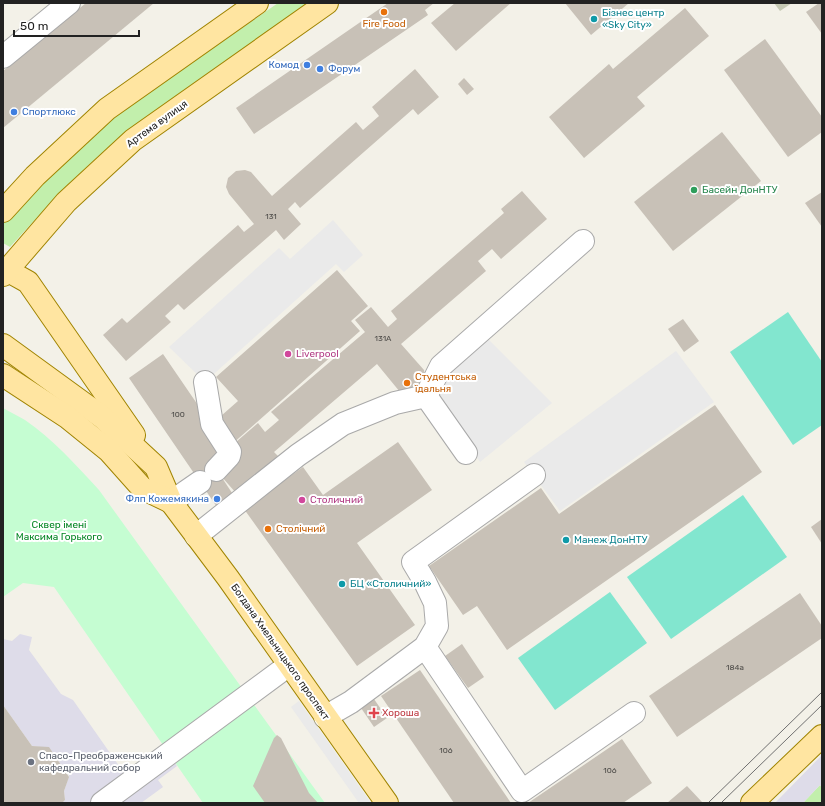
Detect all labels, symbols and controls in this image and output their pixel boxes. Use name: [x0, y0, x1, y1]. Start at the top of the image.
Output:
marker: Fire Food: [379, 7, 389, 17]
place label: Бізнес центр «Sky City»: [602, 7, 665, 31]
scale bar: [14, 12, 139, 38]
marker: Бізнес центр «Sky City»: [589, 14, 599, 24]
place label: Fire Food: [362, 18, 406, 30]
text: 50 m: [20, 19, 48, 33]
place label: Комод: [269, 59, 299, 71]
marker: Комод: [302, 60, 312, 70]
place label: Форум: [328, 63, 361, 75]
marker: Форум: [315, 64, 325, 74]
street label: Артема вулиця: [124, 98, 190, 150]
place label: Спортлюкс: [22, 106, 76, 118]
marker: Спортлюкс: [9, 107, 19, 117]
place label: Басейн ДонНТУ: [702, 184, 778, 196]
marker: Басейн ДонНТУ: [689, 185, 699, 195]
house number: 131: [265, 212, 277, 221]
house number: 131А: [375, 334, 392, 343]
place label: Liverpool: [296, 348, 339, 360]
marker: Liverpool: [283, 349, 293, 359]
place label: Студентська їдальня: [414, 371, 476, 395]
marker: Студентська їдальня: [402, 378, 412, 388]
house number: 100: [171, 410, 185, 419]
place label: Флп Кожемякина: [126, 493, 209, 505]
marker: Флп Кожемякина: [212, 494, 222, 504]
place label: Столичний: [310, 494, 363, 506]
marker: Столичний: [297, 495, 307, 505]
park label: Сквер імені Максима Горького: [16, 519, 102, 543]
place label: Столічний: [276, 523, 325, 535]
marker: Столічний: [263, 524, 273, 534]
place label: Манеж ДонНТУ: [574, 534, 647, 546]
marker: Манеж ДонНТУ: [561, 535, 571, 545]
place label: БЦ «Столичний»: [350, 578, 431, 590]
marker: БЦ «Столичний»: [337, 579, 347, 589]
street label: Богдана Хмельницького проспект: [228, 582, 332, 722]
house number: 184а: [726, 663, 744, 672]
place label: Хороша: [382, 707, 419, 719]
marker: Хороша: [369, 708, 379, 718]
house number: 106: [439, 746, 453, 755]
place label: Спасо-Преображенський кафедральний собор: [39, 750, 163, 774]
marker: Спасо-Преображенський кафедральний собор: [26, 757, 36, 767]
house number: 106: [603, 766, 617, 775]

